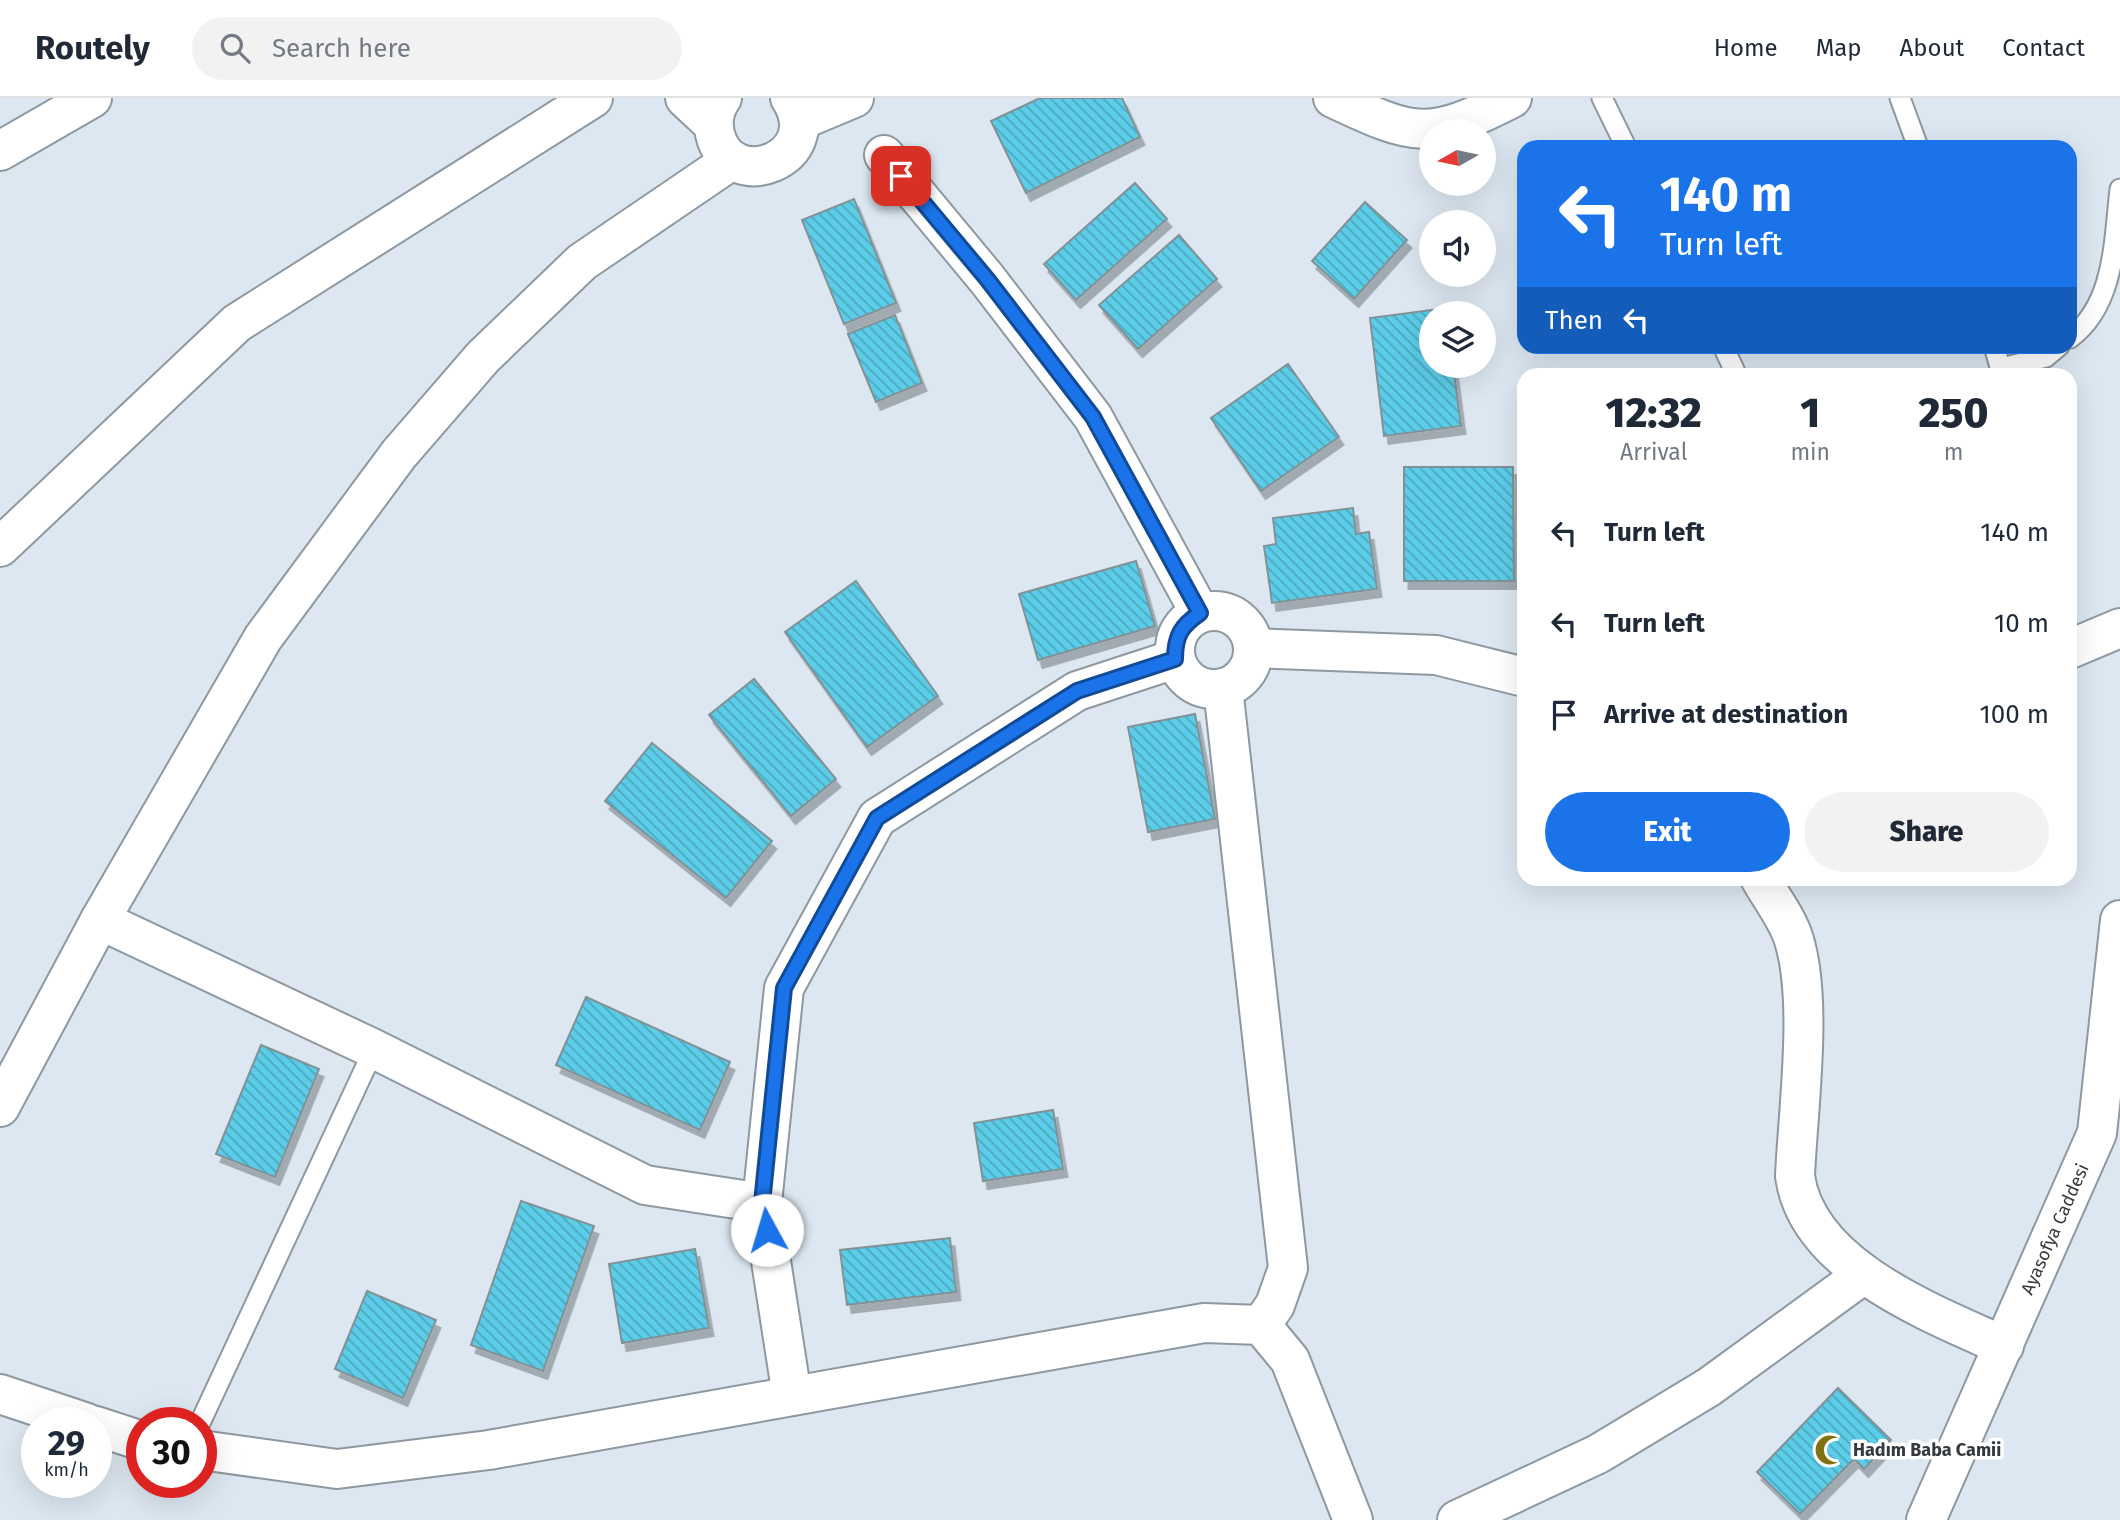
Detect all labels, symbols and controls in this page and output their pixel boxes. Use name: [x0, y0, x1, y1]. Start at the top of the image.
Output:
search box: [192, 17, 682, 80]
text: Routely: [35, 28, 150, 68]
icon: search: [216, 29, 254, 67]
text: Search here: [272, 33, 411, 64]
text: Home: [1714, 34, 1778, 62]
text: Map: [1816, 34, 1862, 62]
text: About: [1900, 34, 1964, 62]
text: Contact: [2002, 34, 2085, 62]
north arrow: [1419, 119, 1496, 196]
map controls: [1419, 119, 1496, 378]
pin: [871, 146, 931, 206]
icon: arrive: [882, 157, 920, 195]
text: 140 m: [1660, 165, 1792, 224]
icon: left: [1545, 168, 1636, 259]
button: sound: [1419, 210, 1496, 287]
text: Turn left: [1660, 225, 1782, 263]
button: layers: [1419, 301, 1496, 378]
icon: left: [1617, 301, 1655, 339]
text: Then: [1545, 305, 1603, 336]
text: 12:32: [1606, 388, 1702, 438]
text: 1: [1800, 388, 1820, 438]
text: 250: [1919, 388, 1988, 438]
text: Arrival: [1620, 438, 1687, 466]
text: min: [1790, 438, 1830, 466]
text: m: [1944, 438, 1963, 466]
icon: left: [1545, 514, 1583, 552]
text: Turn left: [1604, 517, 1705, 548]
text: 140 m: [1980, 517, 2049, 548]
icon: left: [1545, 605, 1583, 643]
text: Turn left: [1604, 608, 1705, 639]
text: 10 m: [1994, 608, 2049, 639]
icon: arrive: [1545, 696, 1583, 734]
text: Arrive at destination: [1604, 699, 1848, 730]
text: 100 m: [1980, 699, 2049, 730]
button: Exit: [1545, 792, 1790, 872]
button: Share: [1804, 792, 2049, 872]
street label: Ayasofya Caddesi: [2016, 1160, 2094, 1298]
position arrow: [730, 1193, 804, 1267]
speed limit sign: 30: [126, 1407, 217, 1498]
text: 29: [48, 1422, 85, 1464]
mosque icon: Hadım Baba Camii: [1813, 1433, 1847, 1467]
place label: Hadım Baba Camii: [1853, 1439, 2001, 1461]
text: km/h: [44, 1459, 89, 1481]

